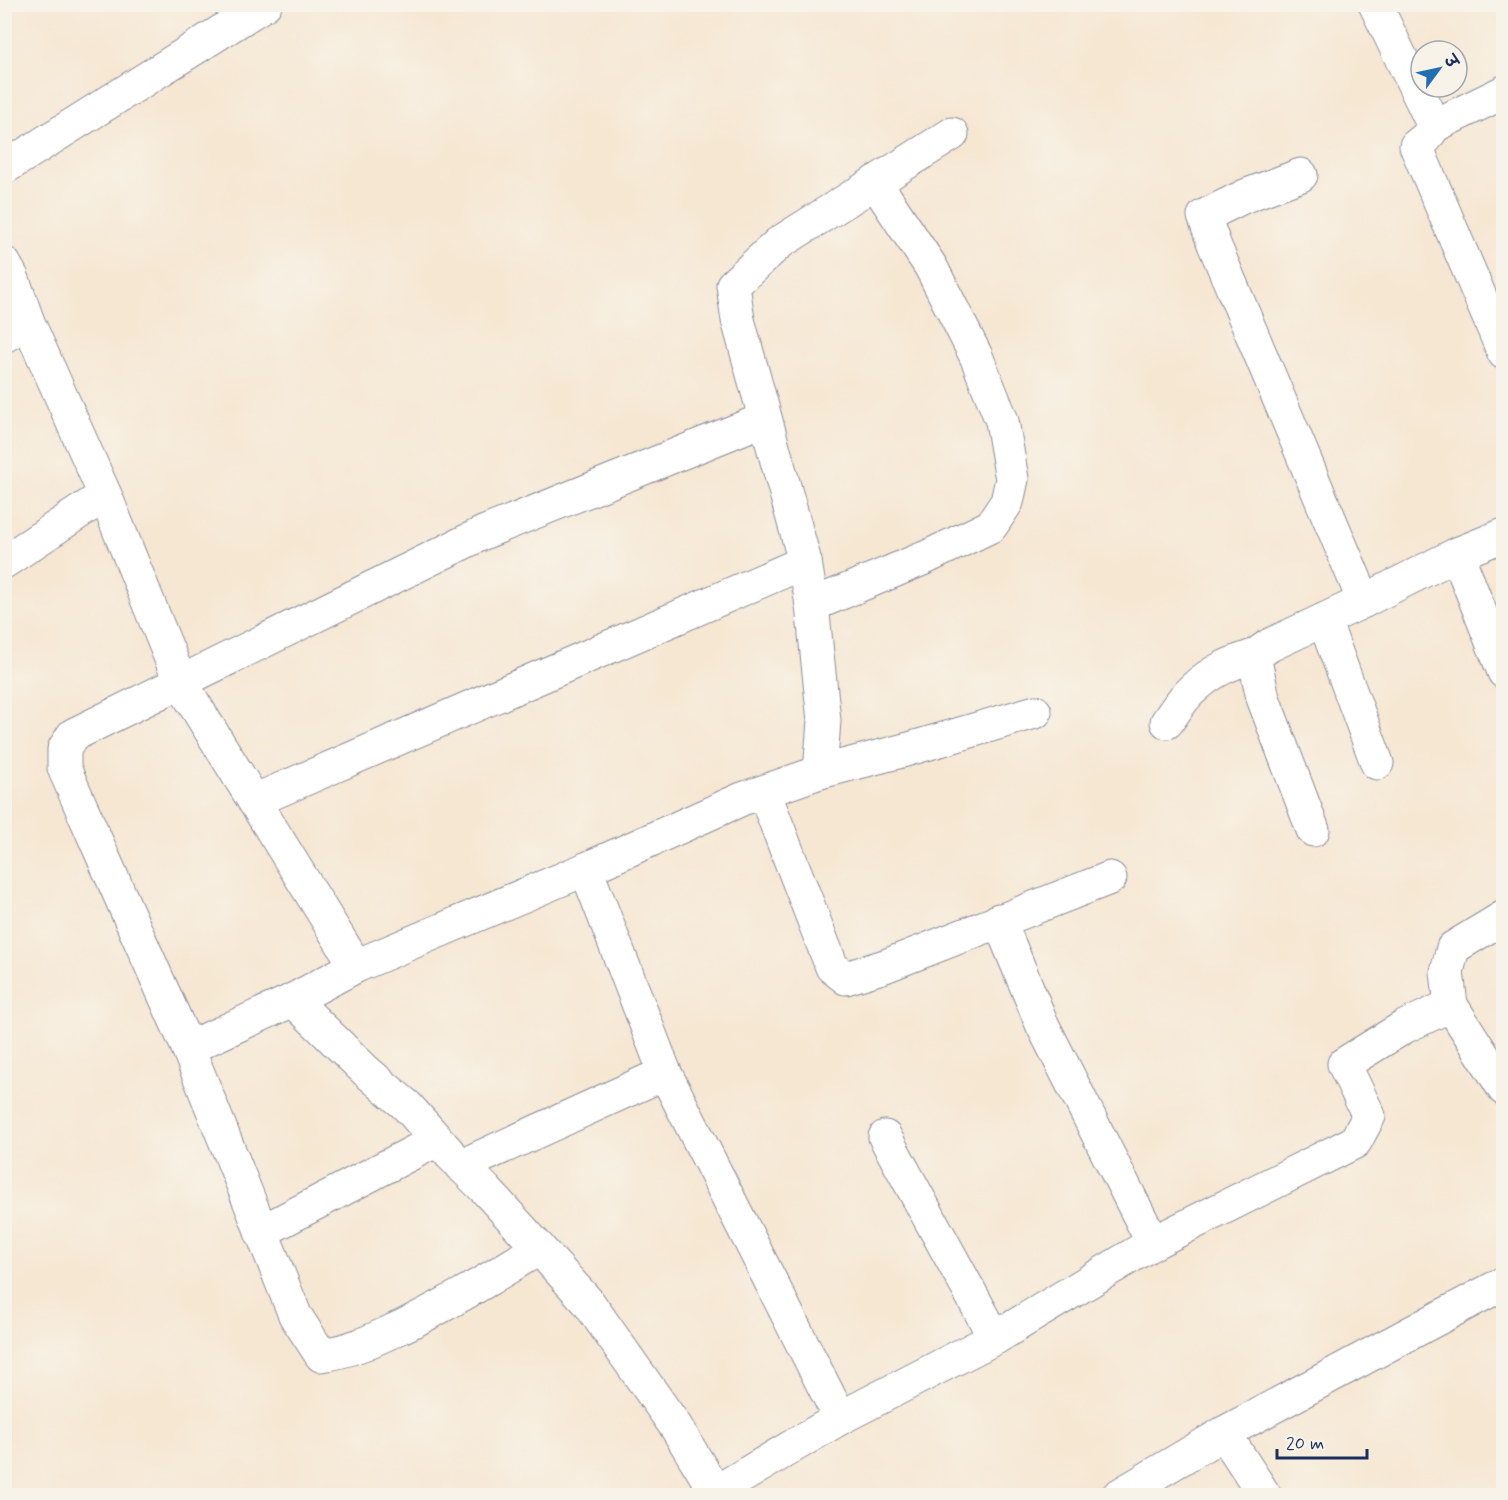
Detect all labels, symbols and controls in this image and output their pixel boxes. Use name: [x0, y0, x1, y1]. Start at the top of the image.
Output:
north arrow: [1409, 39, 1469, 99]
text: उ: [1438, 50, 1463, 73]
scale bar: [1277, 1422, 1367, 1460]
text: 20 m: [1286, 1432, 1324, 1456]

